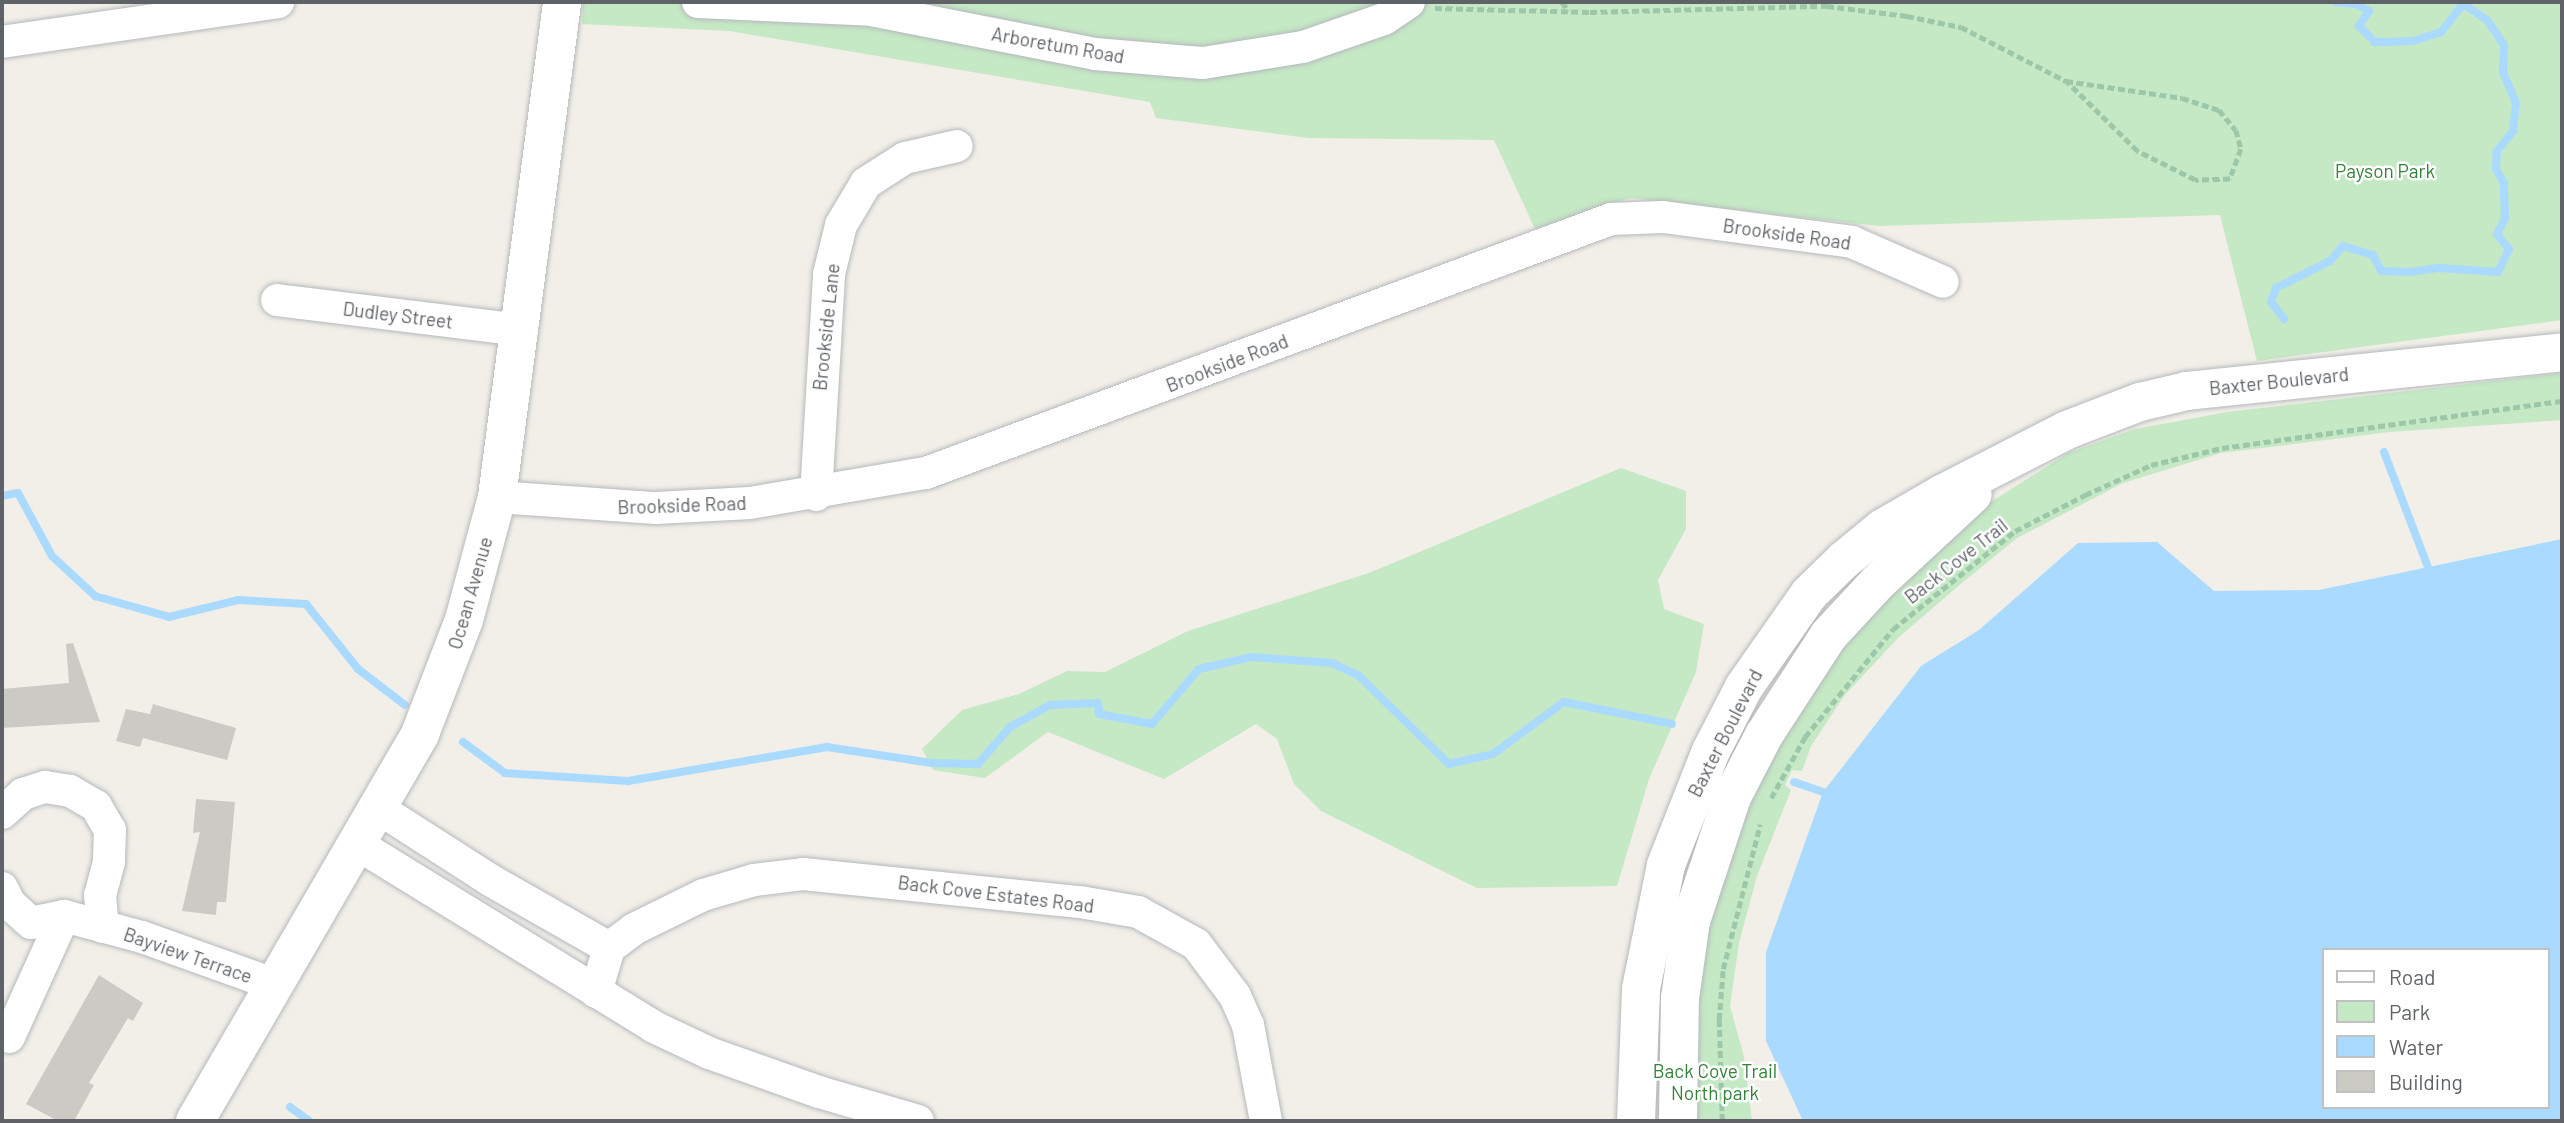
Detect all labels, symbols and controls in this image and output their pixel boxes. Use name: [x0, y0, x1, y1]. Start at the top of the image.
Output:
street label: Arboretum Road: [990, 22, 1126, 68]
park label: Payson Park: [2335, 160, 2435, 182]
street label: Brookside Road: [1721, 214, 1853, 254]
street label: Brookside Lane: [808, 262, 844, 392]
street label: Dudley Street: [342, 297, 454, 333]
street label: Brookside Road: [1163, 329, 1291, 397]
street label: Baxter Boulevard: [2208, 362, 2350, 400]
street label: Brookside Road: [617, 491, 747, 519]
street label: Back Cove Trail: [1900, 514, 2012, 608]
street label: Ocean Avenue: [443, 534, 497, 652]
street label: Baxter Boulevard: [1683, 665, 1767, 801]
street label: Back Cove Estates Road: [897, 871, 1095, 917]
street label: Bayview Terrace: [121, 922, 255, 988]
legend: [2322, 948, 2550, 1109]
text: Road: [2389, 964, 2435, 989]
text: Park: [2389, 999, 2430, 1024]
text: Water: [2389, 1034, 2443, 1059]
park label: Back Cove Trail North park: [1653, 1060, 1777, 1104]
text: Building: [2389, 1069, 2463, 1094]

